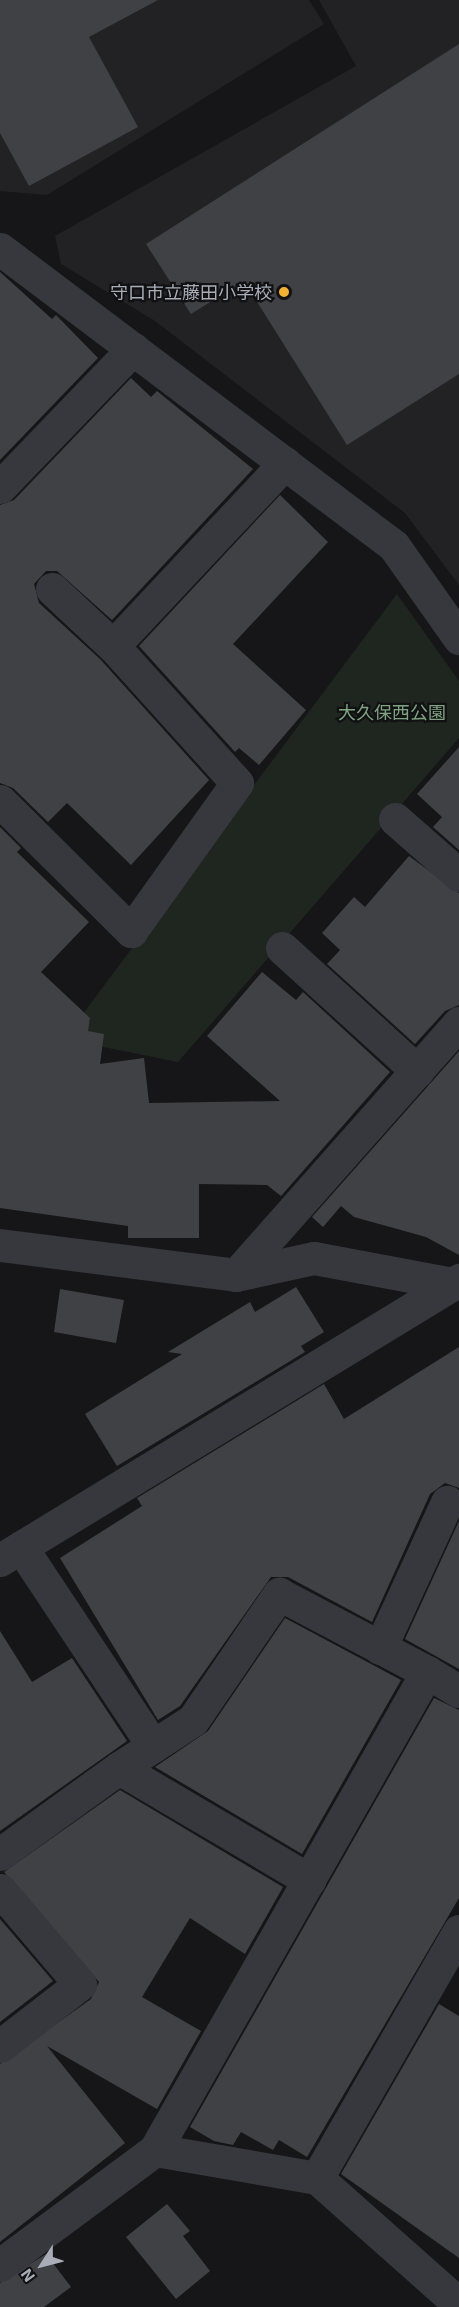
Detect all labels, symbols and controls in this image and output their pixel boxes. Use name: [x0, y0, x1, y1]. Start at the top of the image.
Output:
place label: 守口市立藤田小学校: [110, 281, 272, 303]
marker: 守口市立藤田小学校: [277, 285, 291, 299]
park label: 大久保西公園: [338, 701, 446, 723]
north arrow: [12, 2235, 72, 2295]
text: N: [16, 2266, 38, 2286]

